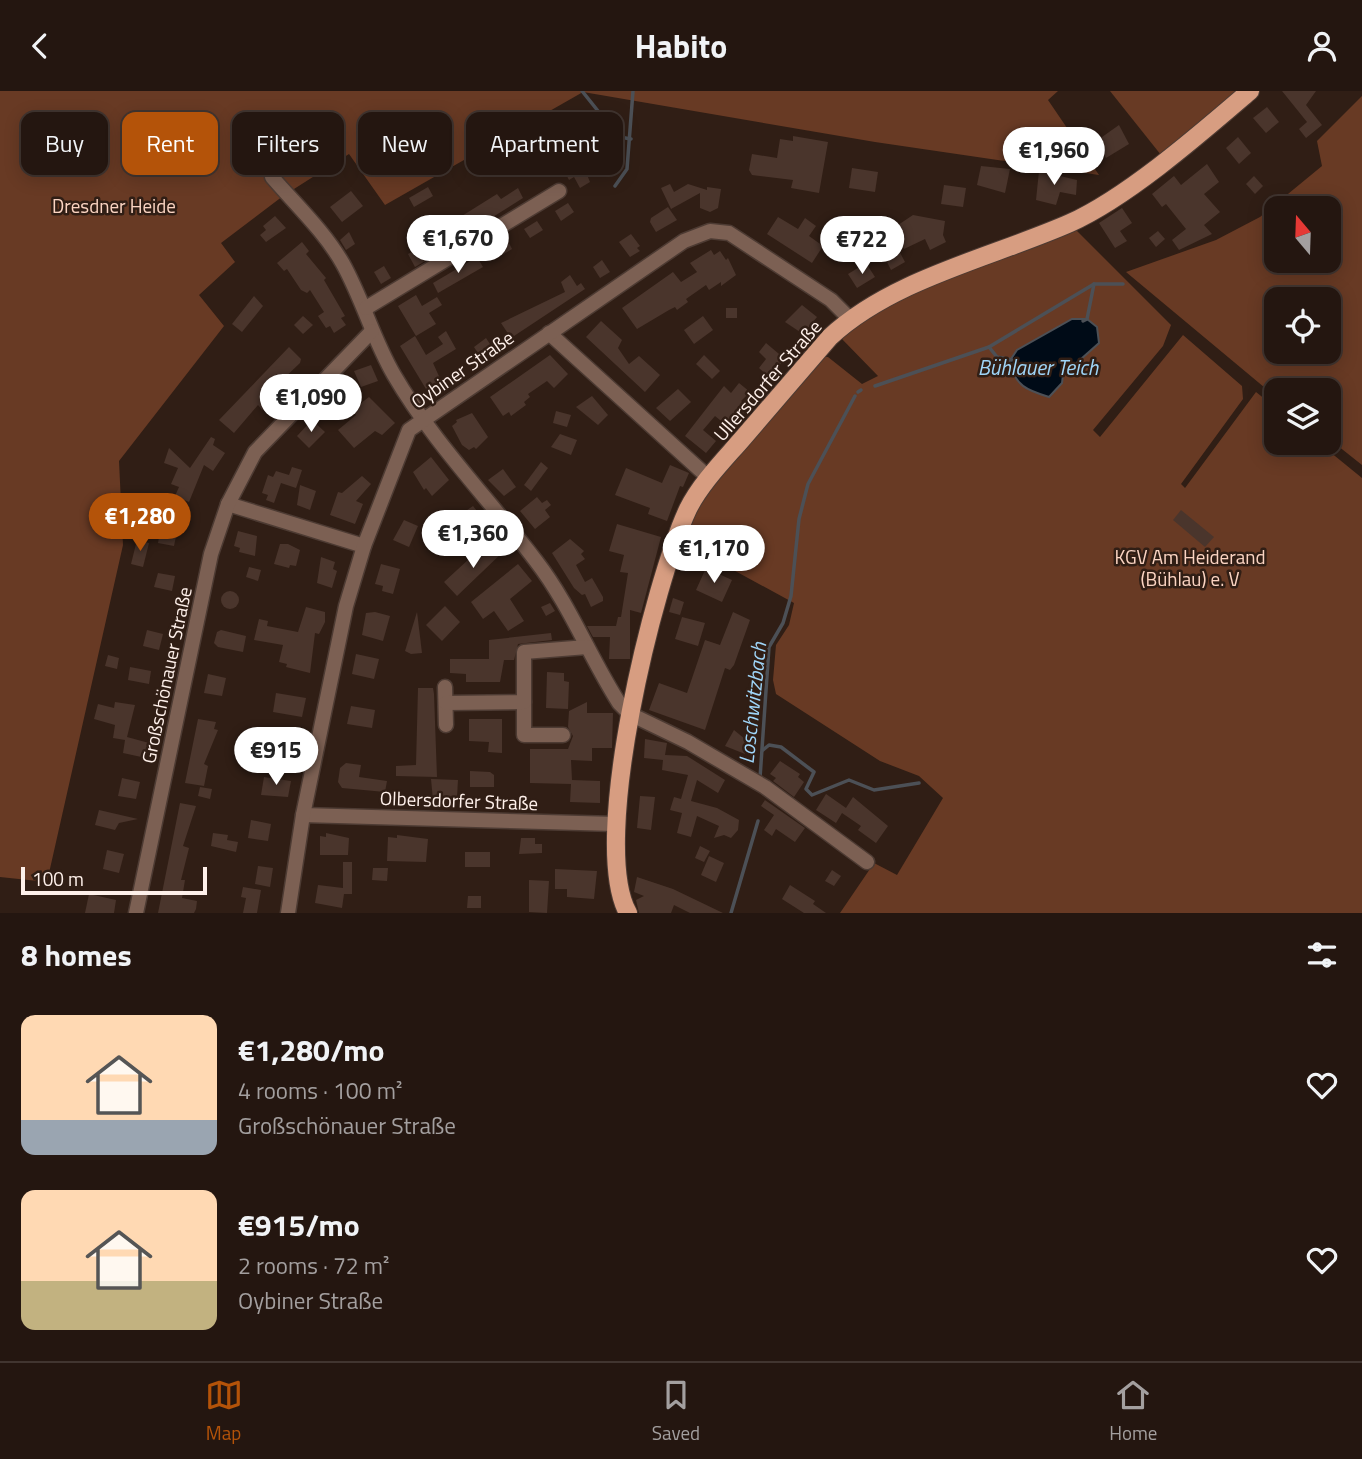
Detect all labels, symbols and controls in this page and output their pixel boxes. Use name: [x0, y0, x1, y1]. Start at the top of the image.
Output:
text: Habito: [635, 22, 727, 70]
icon: back: [21, 27, 59, 65]
icon: person: [1303, 27, 1341, 65]
chip: Buy: [21, 112, 108, 175]
chip: Rent: [122, 112, 218, 175]
chip: Filters: [232, 112, 344, 175]
chip: New: [358, 112, 452, 175]
chip: Apartment: [466, 112, 623, 175]
pin: €1,960: [997, 127, 1111, 187]
text: €1,960: [1019, 132, 1089, 167]
park label: Dresdner Heide: [52, 191, 176, 220]
north arrow: [1264, 196, 1340, 273]
map controls: [1264, 196, 1341, 455]
pin: €1,670: [401, 215, 515, 275]
pin: €722: [821, 216, 903, 276]
text: €1,670: [423, 220, 493, 255]
text: €722: [836, 221, 888, 256]
button: locate: [1264, 287, 1341, 364]
street label: Ullersdorfer Straße: [706, 313, 828, 447]
street label: Oybiner Straße: [405, 323, 519, 415]
water label: Bühlauer Teich: [978, 351, 1099, 383]
pin: €1,090: [254, 375, 368, 434]
button: layers: [1264, 378, 1341, 455]
text: €1,090: [276, 379, 346, 414]
pin: €1,280: [83, 493, 197, 553]
text: €1,280: [105, 498, 175, 533]
pin: €1,360: [416, 511, 530, 570]
text: €1,360: [438, 515, 508, 550]
pin: €1,170: [657, 525, 771, 585]
text: €1,170: [679, 530, 749, 565]
park label: KGV Am Heiderand (Bühlau) e. V: [1114, 542, 1266, 593]
street label: Großschönauer Straße: [133, 584, 199, 766]
water label: Loschwitzbach: [730, 640, 774, 765]
pin: €915: [235, 727, 317, 787]
text: €915: [250, 732, 302, 767]
street label: Olbersdorfer Straße: [379, 783, 539, 817]
scale bar: [21, 864, 206, 896]
text: 100 m: [32, 864, 84, 893]
text: 8 homes: [21, 932, 132, 978]
icon: filters: [1303, 936, 1341, 974]
text: €1,280/mo: [238, 1027, 384, 1073]
icon: home: [77, 1043, 161, 1127]
icon: heart: [1303, 1066, 1341, 1104]
text: 4 rooms · 100 m²: [238, 1073, 402, 1108]
text: Großschönauer Straße: [238, 1108, 456, 1143]
text: €915/mo: [238, 1202, 360, 1248]
icon: home: [77, 1218, 161, 1302]
icon: heart: [1303, 1241, 1341, 1279]
text: 2 rooms · 72 m²: [238, 1248, 389, 1283]
text: Oybiner Straße: [238, 1283, 383, 1318]
tab: Map: [205, 1376, 243, 1447]
tab: Saved: [652, 1376, 700, 1447]
tab: Home: [1109, 1376, 1157, 1447]

